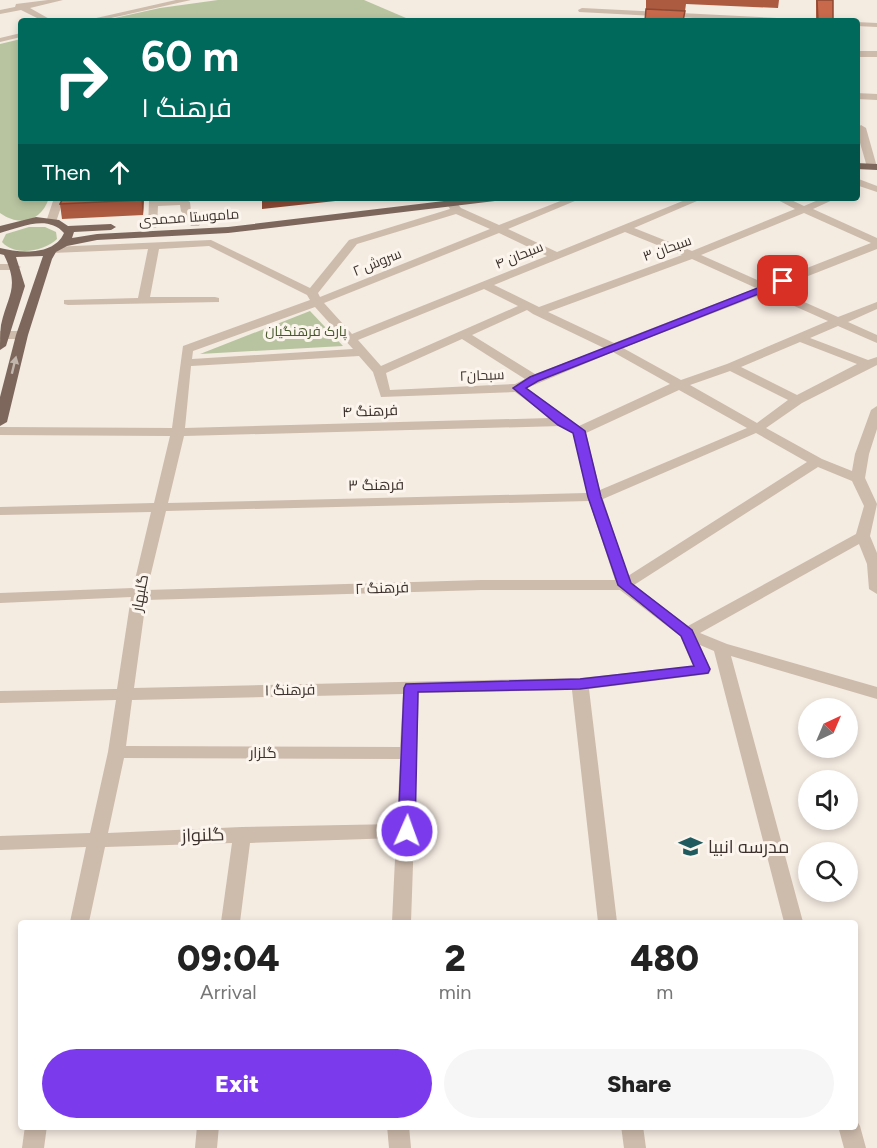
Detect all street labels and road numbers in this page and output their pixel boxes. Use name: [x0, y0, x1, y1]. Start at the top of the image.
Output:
street label: ماموستا محمدی: [138, 206, 240, 229]
street label: سبحان ۳: [641, 232, 694, 265]
street label: سبحان ۴: [493, 238, 546, 273]
street label: سروش ۲: [350, 245, 404, 280]
street label: سبحان۲: [459, 366, 505, 385]
street label: فرهنگ ۴: [342, 401, 398, 421]
street label: فرهنگ ۳: [348, 476, 404, 494]
street label: گلبهار: [128, 573, 153, 614]
street label: فرهنگ ۲: [355, 578, 409, 598]
street label: فرهنگ ۱: [265, 681, 315, 699]
street label: گلزار: [248, 744, 277, 762]
street label: گلنواز: [180, 823, 225, 847]

